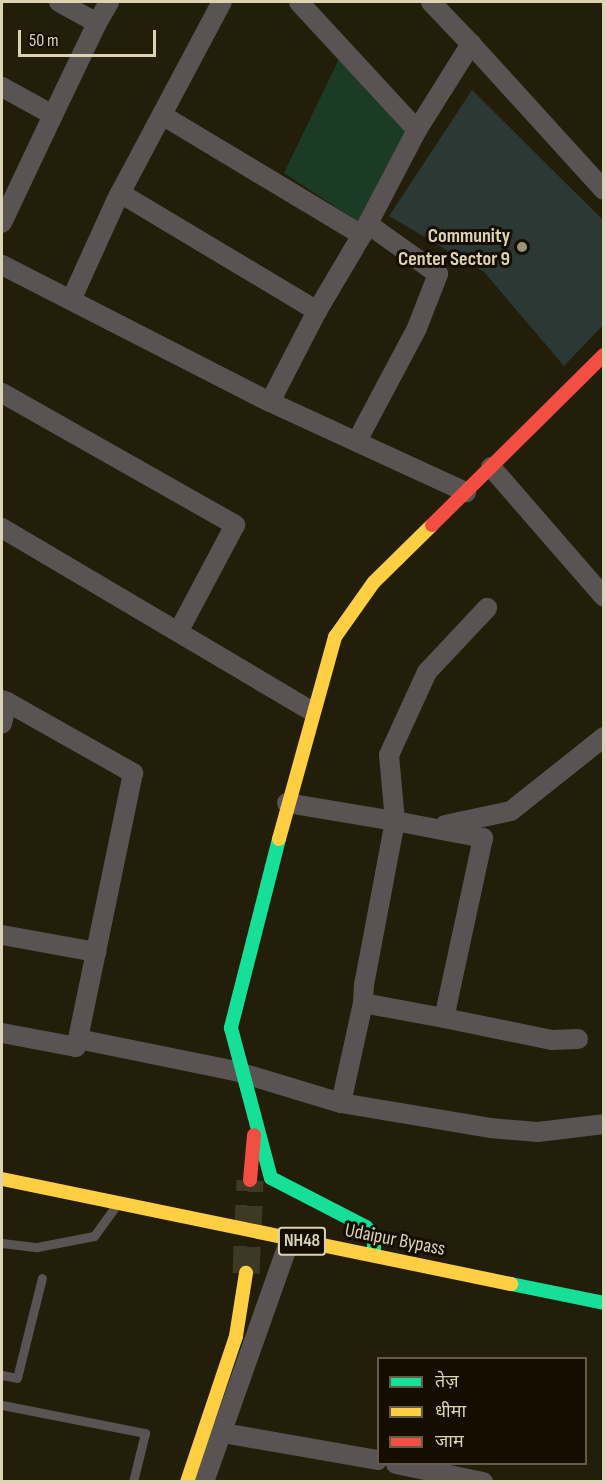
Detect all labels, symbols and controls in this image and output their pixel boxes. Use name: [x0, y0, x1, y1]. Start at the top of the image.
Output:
scale bar: [21, 18, 159, 56]
text: 50 m: [29, 30, 59, 51]
place label: Community Center Sector 9: [398, 224, 510, 271]
marker: Community Center Sector 9: [515, 240, 529, 254]
street label: Udaipur Bypass: [343, 1219, 447, 1261]
road number: NH48: [276, 1226, 328, 1256]
legend: [377, 1357, 587, 1465]
text: तेज़: [435, 1371, 459, 1392]
text: धीमा: [435, 1401, 466, 1422]
text: जाम: [435, 1431, 464, 1452]

